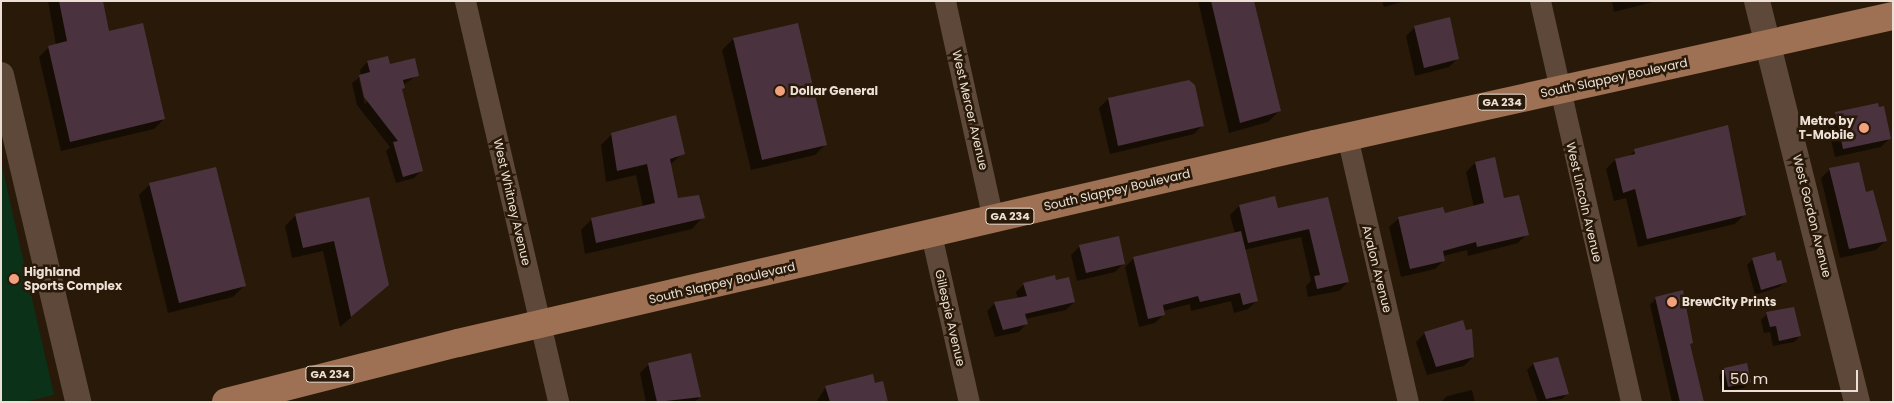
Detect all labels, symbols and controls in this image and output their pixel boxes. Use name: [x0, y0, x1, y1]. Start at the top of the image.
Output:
street label: West Mercer Avenue: [949, 49, 991, 171]
street label: South Slappey Boulevard: [1539, 55, 1689, 101]
place label: Dollar General: [790, 84, 878, 98]
marker: Dollar General: [774, 85, 786, 97]
road number: GA 234: [1477, 94, 1527, 110]
place label: Metro by T-Mobile: [1799, 114, 1854, 142]
marker: Metro by T-Mobile: [1858, 122, 1870, 134]
street label: West Whitney Avenue: [490, 137, 534, 267]
street label: West Lincoln Avenue: [1563, 141, 1605, 263]
street label: West Gordon Avenue: [1790, 153, 1834, 279]
street label: South Slappey Boulevard: [1042, 166, 1192, 214]
road number: GA 234: [985, 208, 1035, 225]
street label: Avalon Avenue: [1359, 224, 1395, 314]
street label: South Slappey Boulevard: [647, 259, 797, 307]
place label: Highland Sports Complex: [24, 265, 122, 293]
street label: Gillespie Avenue: [932, 268, 968, 368]
marker: Highland Sports Complex: [8, 273, 20, 285]
place label: BrewCity Prints: [1682, 295, 1776, 309]
marker: BrewCity Prints: [1666, 296, 1678, 308]
scale bar: [1724, 360, 1860, 392]
road number: GA 234: [305, 366, 355, 382]
text: 50 m: [1730, 368, 1768, 389]

